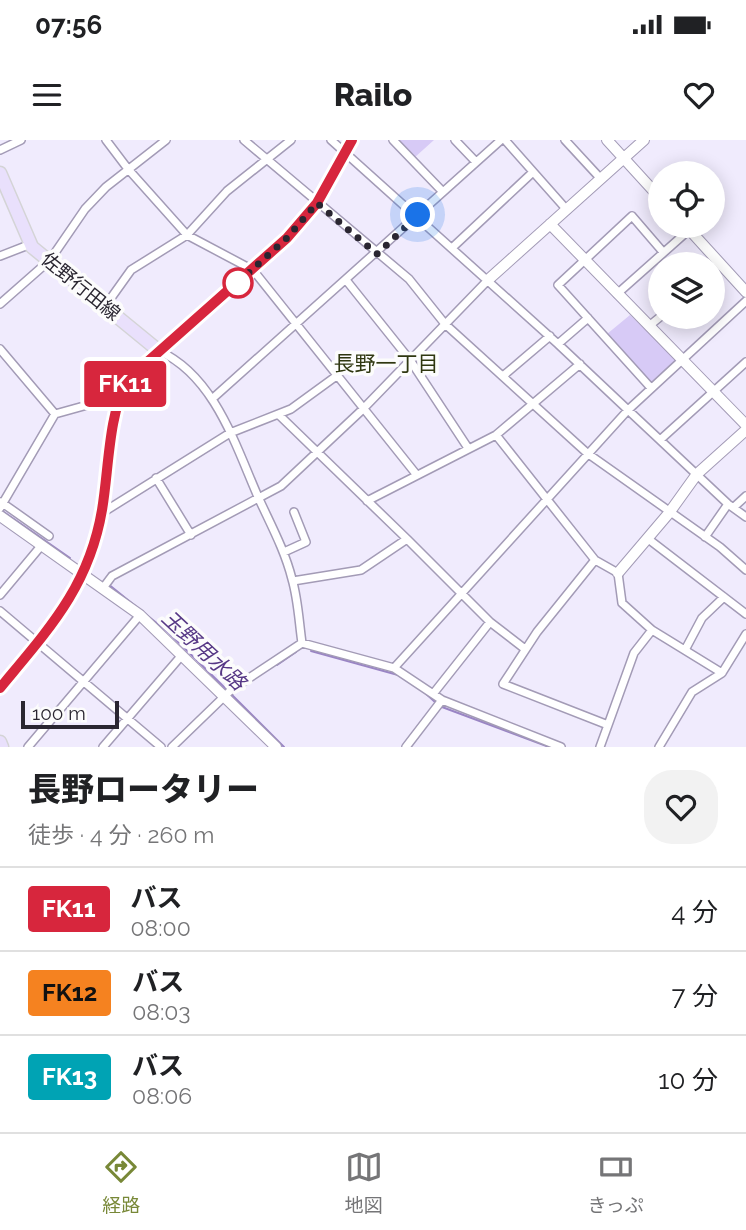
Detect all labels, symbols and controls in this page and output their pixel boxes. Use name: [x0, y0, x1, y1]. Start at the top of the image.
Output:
text: 07:56: [35, 10, 102, 40]
icon: menu: [28, 76, 66, 114]
text: Railo: [334, 76, 412, 113]
icon: heart: [680, 76, 718, 114]
map controls: [648, 161, 725, 329]
button: locate: [648, 161, 725, 238]
your location: [400, 197, 435, 232]
street label: 佐野行田線: [37, 248, 125, 324]
button: layers: [648, 252, 725, 329]
unlabelled marker: [223, 268, 253, 298]
district label: 長野一丁目: [334, 351, 439, 376]
line badge: FK11: [76, 361, 174, 407]
text: FK11: [98, 369, 152, 398]
water label: 玉野用水路: [157, 605, 252, 696]
scale bar: [21, 698, 119, 730]
text: 100 m: [32, 702, 86, 724]
text: 長野ロータリー: [28, 770, 259, 809]
button: heart: [644, 770, 718, 844]
text: 徒歩 · 4 分 · 260 m: [28, 821, 215, 848]
text: バス: [131, 883, 183, 913]
text: FK11: [42, 894, 96, 923]
text: 4 分: [671, 897, 718, 927]
text: 08:00: [131, 914, 191, 941]
text: バス: [132, 967, 184, 997]
text: FK12: [42, 978, 97, 1007]
text: 7 分: [671, 981, 718, 1011]
text: 08:03: [132, 998, 191, 1025]
text: バス: [132, 1051, 184, 1081]
text: FK13: [42, 1062, 97, 1091]
text: 10 分: [658, 1065, 718, 1095]
text: 08:06: [132, 1082, 192, 1109]
tab: 経路: [102, 1148, 140, 1217]
tab: 地図: [345, 1148, 383, 1217]
tab: きっぷ: [587, 1148, 644, 1217]

